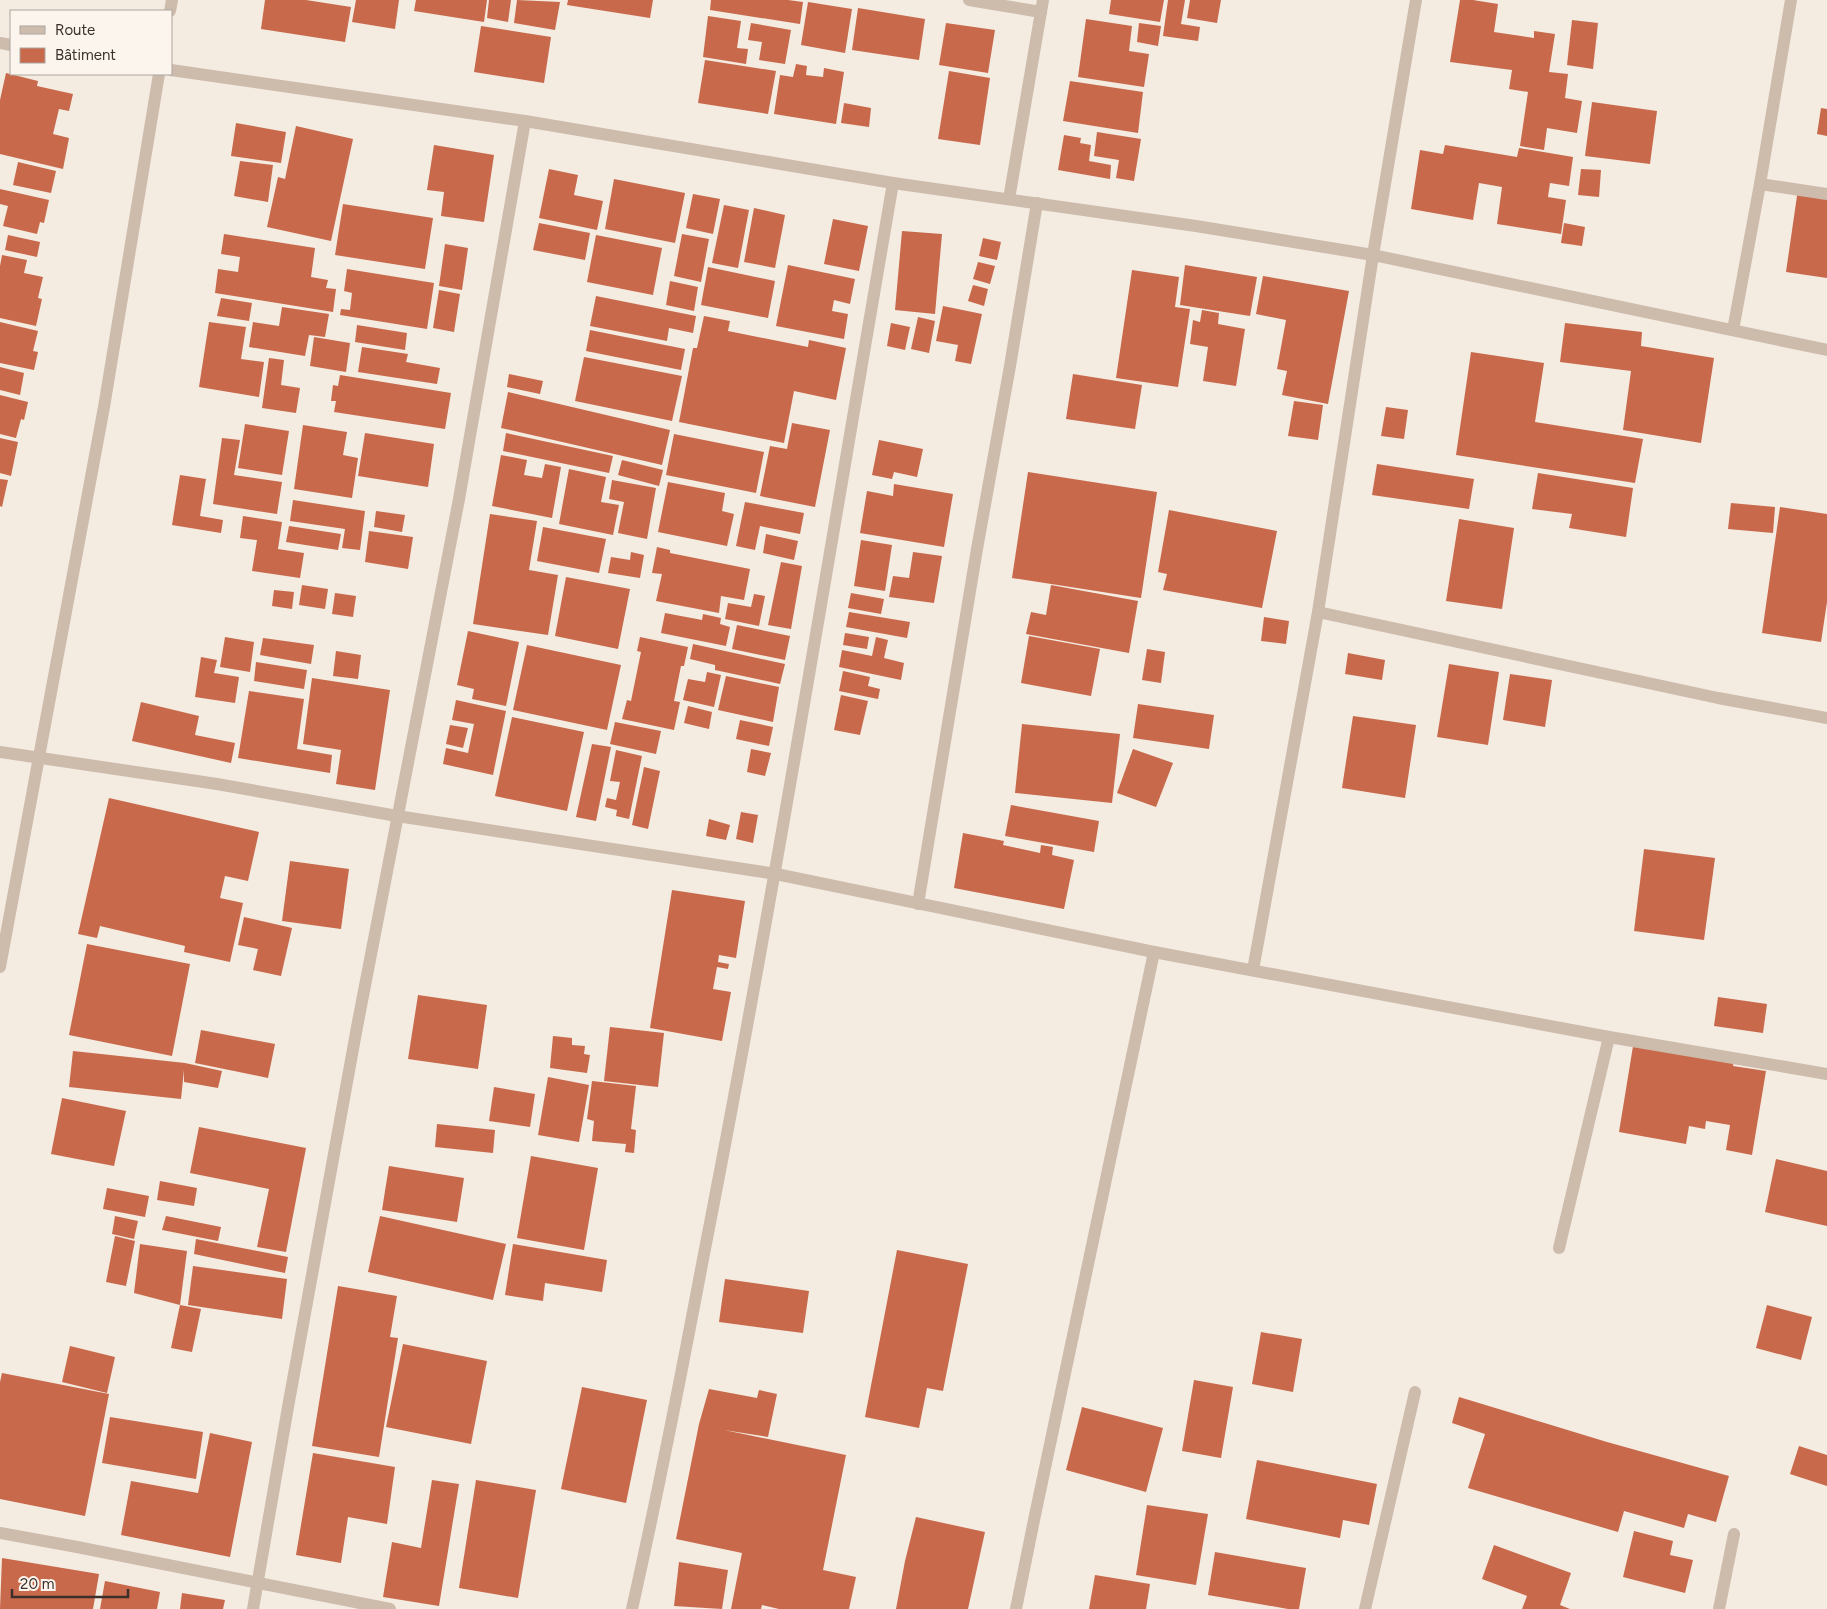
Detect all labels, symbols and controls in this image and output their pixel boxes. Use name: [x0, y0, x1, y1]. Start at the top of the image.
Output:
legend: [10, 10, 172, 75]
text: Route: [55, 21, 95, 39]
text: Bâtiment: [55, 46, 116, 64]
scale bar: [12, 1566, 129, 1598]
text: 20 m: [20, 1575, 54, 1593]

